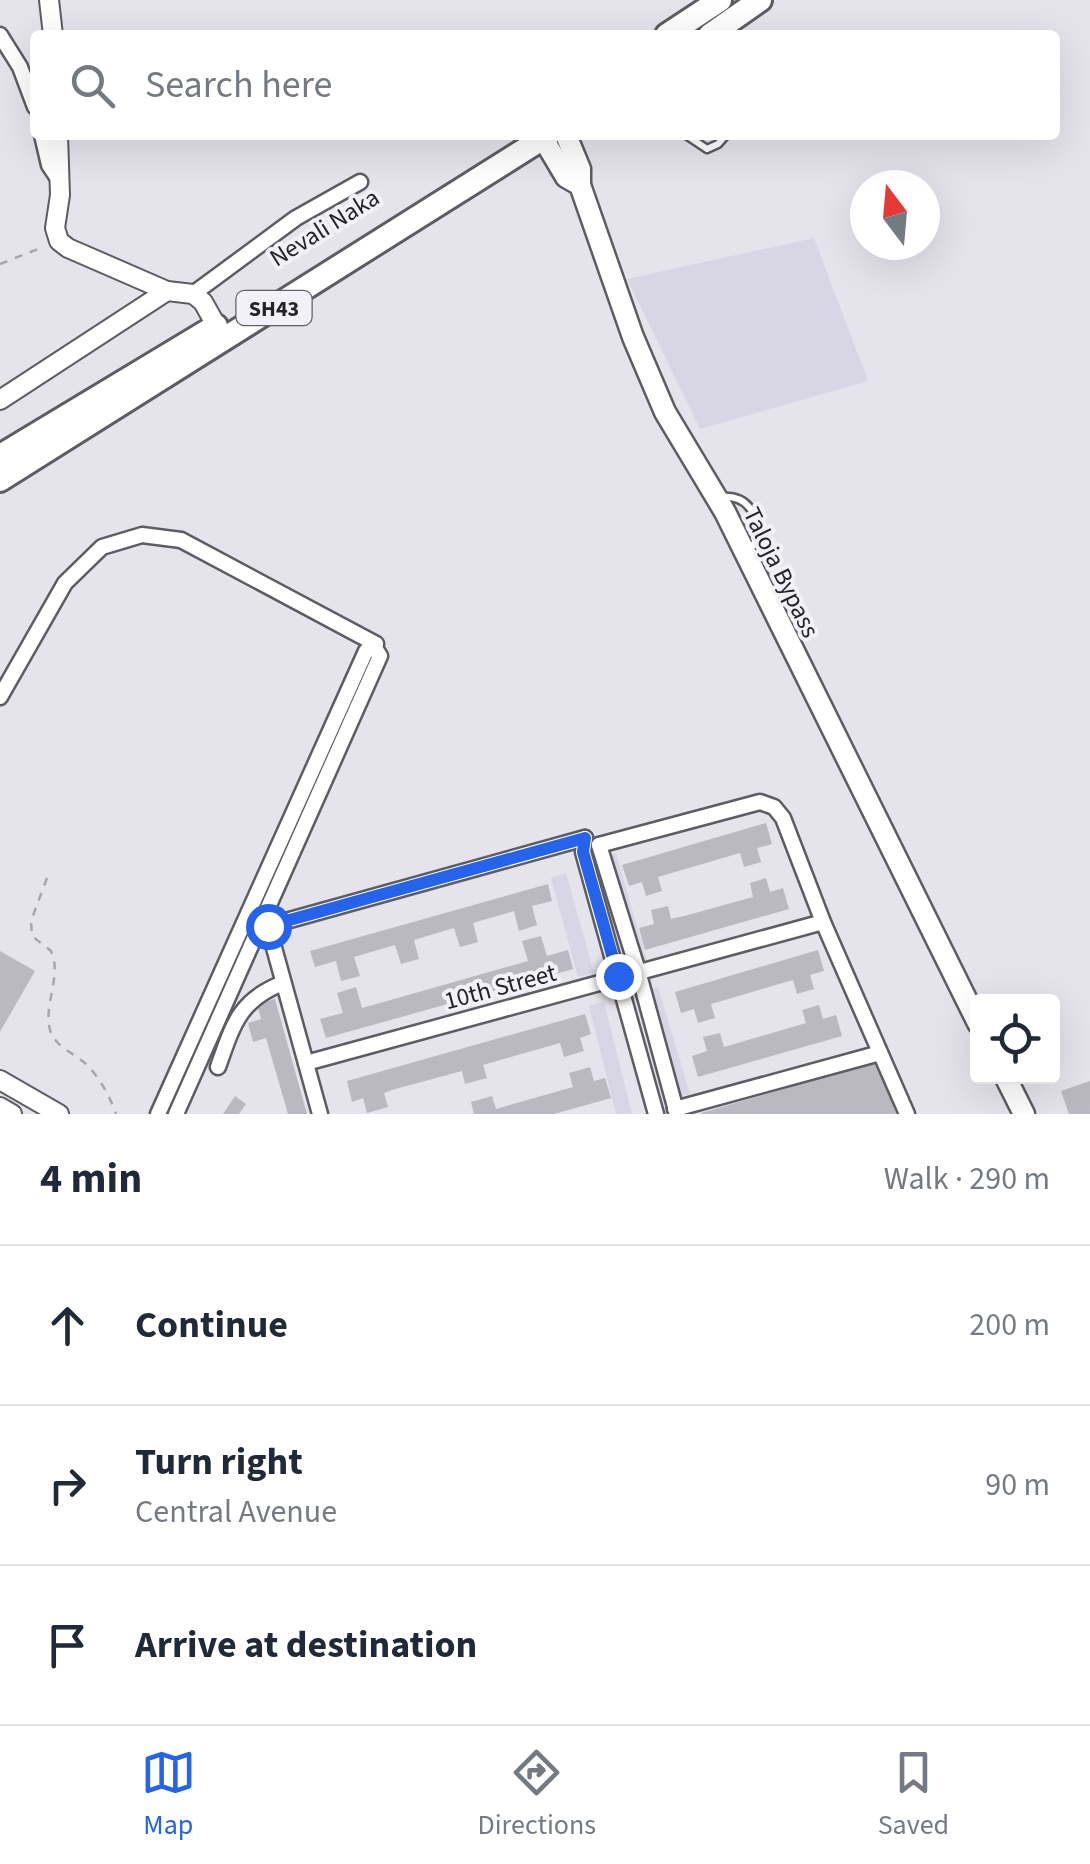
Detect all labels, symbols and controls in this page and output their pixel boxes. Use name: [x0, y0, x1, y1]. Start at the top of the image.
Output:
search box: [30, 30, 1060, 140]
icon: search: [65, 58, 120, 113]
text: Search here: [145, 58, 332, 112]
north arrow: [850, 170, 940, 260]
street label: Nevali Naka: [263, 180, 386, 276]
road number: SH43: [236, 291, 312, 325]
street label: Taloja Bypass: [734, 501, 828, 644]
route start: [246, 904, 292, 950]
route end: [596, 954, 642, 1000]
street label: 10th Street: [440, 955, 561, 1019]
map controls: [970, 994, 1060, 1084]
button: locate: [970, 994, 1060, 1084]
text: 4 min: [40, 1149, 142, 1209]
text: Walk · 290 m: [884, 1156, 1050, 1202]
icon: ahead: [40, 1298, 95, 1353]
text: Continue: [135, 1298, 288, 1352]
text: 200 m: [969, 1302, 1050, 1348]
text: Turn right: [135, 1435, 303, 1489]
icon: right: [40, 1458, 95, 1513]
text: 90 m: [985, 1462, 1050, 1508]
text: Central Avenue: [135, 1489, 337, 1535]
icon: arrive: [40, 1618, 95, 1673]
text: Arrive at destination: [135, 1618, 477, 1672]
tab: Map: [141, 1745, 196, 1845]
tab: Directions: [478, 1745, 596, 1845]
tab: Saved: [878, 1745, 949, 1845]

